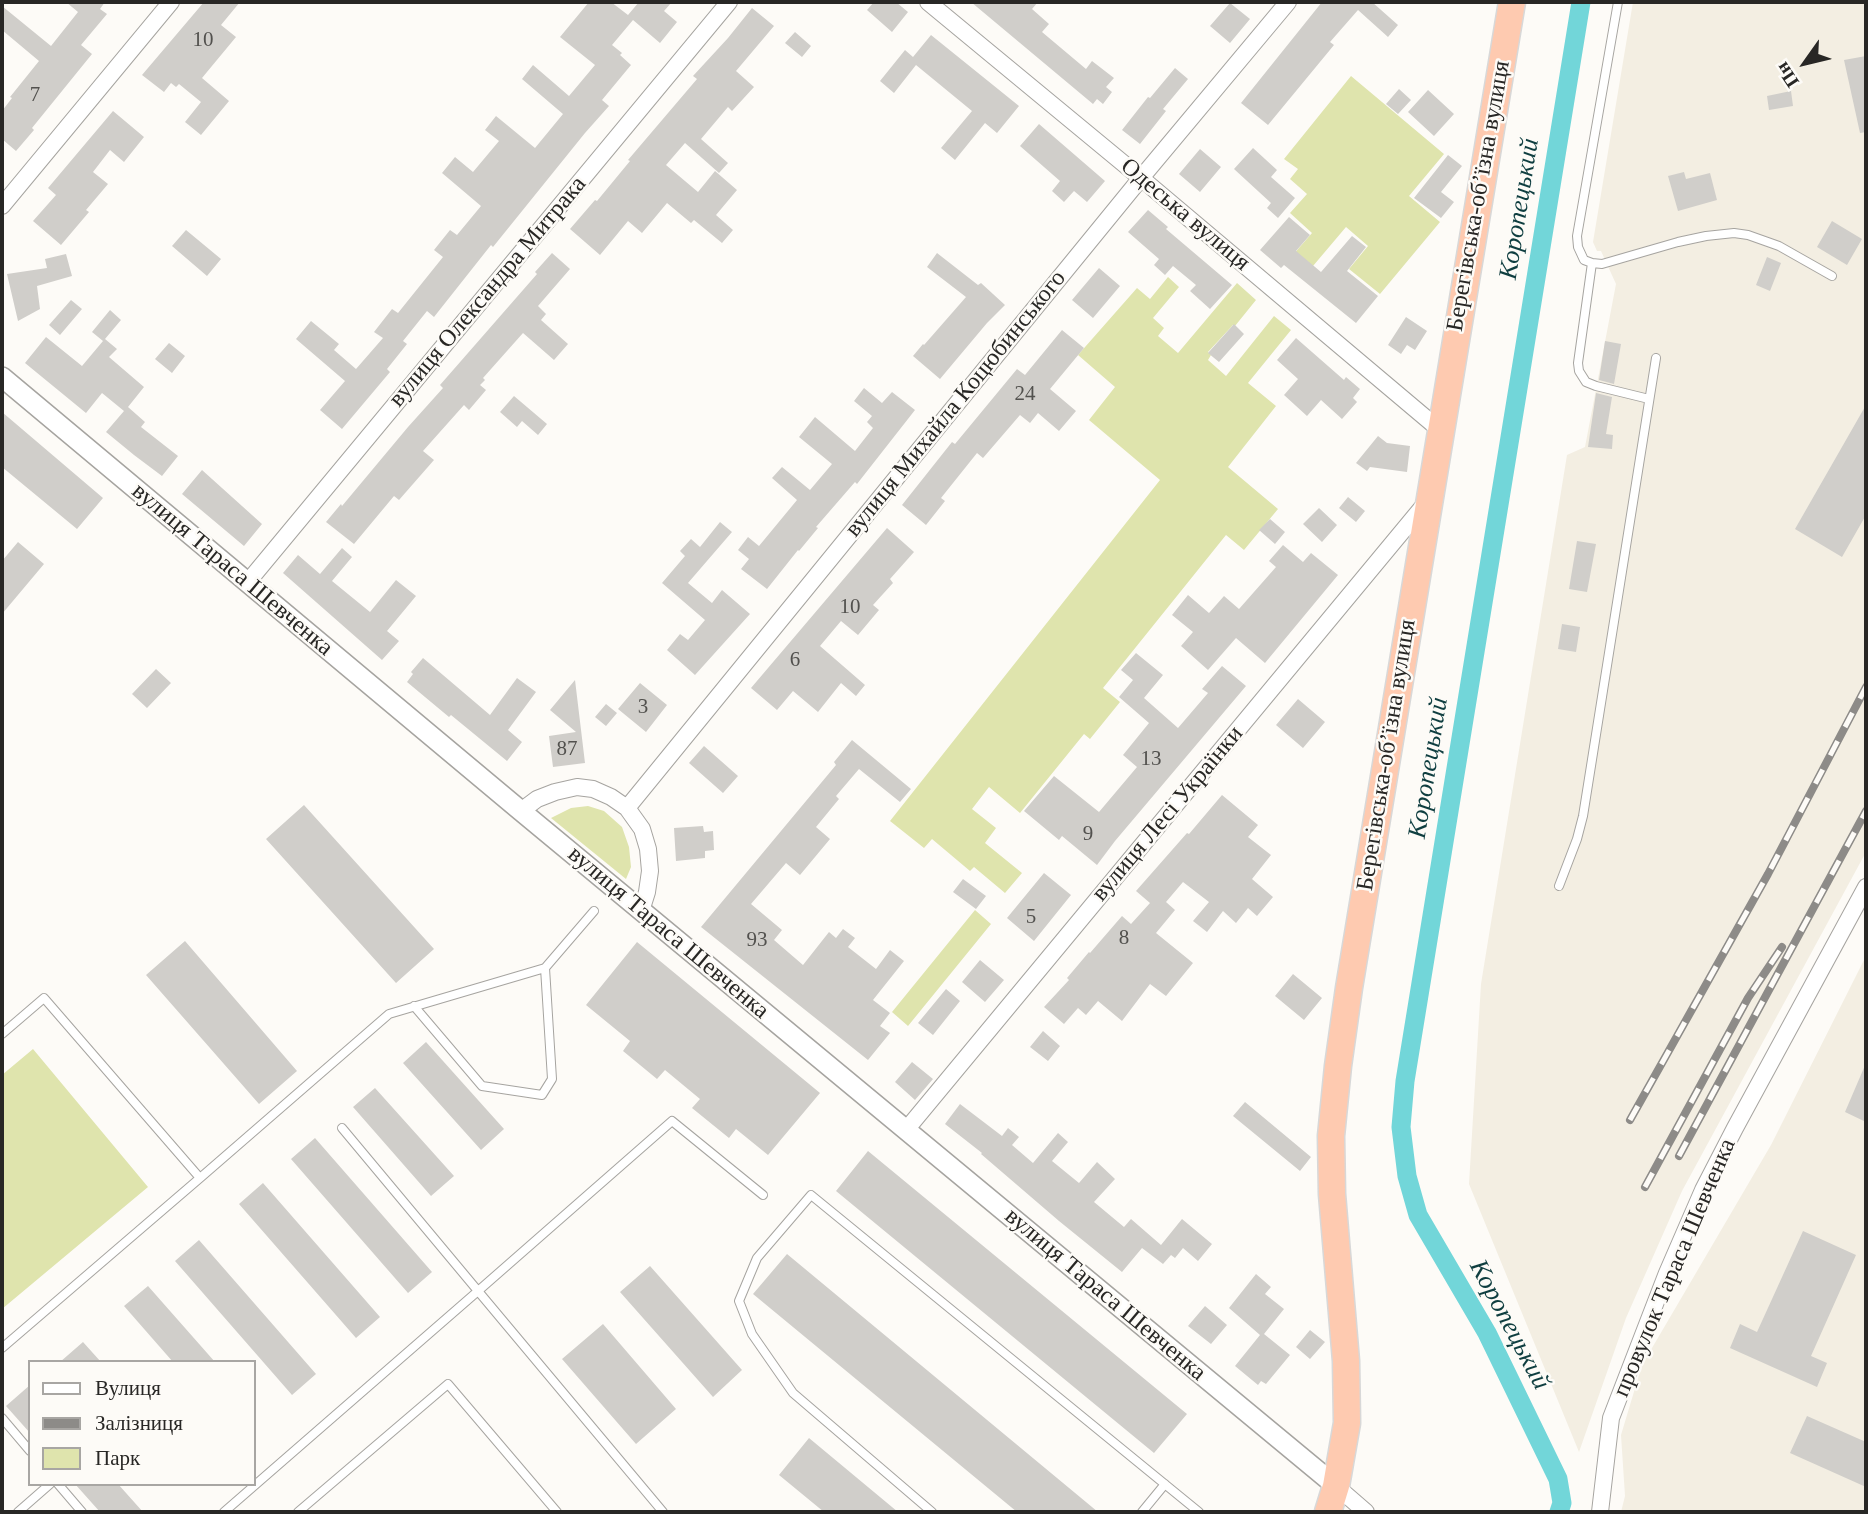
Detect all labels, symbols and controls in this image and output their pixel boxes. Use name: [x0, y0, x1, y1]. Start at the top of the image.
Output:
house number: 10: [192, 27, 214, 53]
north arrow: [1770, 28, 1840, 98]
street label: Берегівська-обʼїзна вулиця: [1441, 58, 1517, 334]
text: Пн: [1771, 58, 1803, 92]
house number: 7: [30, 82, 40, 108]
water label: Коропецький: [1493, 136, 1547, 282]
street label: Одеська вулиця: [1114, 152, 1256, 278]
street label: вулиця Олександра Митрака: [383, 171, 593, 413]
street label: вулиця Михайла Коцюбинського: [839, 265, 1073, 543]
house number: 24: [1014, 381, 1036, 407]
street label: вулиця Тараса Шевченка: [125, 477, 339, 663]
house number: 10: [840, 594, 860, 620]
street label: Берегівська-обʼїзна вулиця: [1351, 617, 1423, 893]
house number: 6: [790, 647, 800, 673]
house number: 3: [638, 694, 648, 720]
water label: Коропецький: [1402, 695, 1456, 841]
street label: вулиця Лесі Українки: [1086, 720, 1250, 908]
house number: 87: [556, 736, 578, 762]
house number: 13: [1140, 746, 1162, 772]
house number: 9: [1083, 821, 1093, 847]
street label: вулиця Тараса Шевченка: [561, 840, 775, 1026]
house number: 5: [1026, 904, 1036, 930]
house number: 8: [1119, 925, 1129, 951]
house number: 93: [746, 927, 768, 953]
street label: провулок Тараса Шевченка: [1607, 1135, 1743, 1401]
street label: вулиця Тараса Шевченка: [998, 1202, 1212, 1388]
water label: Коропецький: [1462, 1255, 1556, 1395]
legend: [28, 1360, 256, 1486]
text: Вулиця: [95, 1376, 161, 1400]
text: Залізниця: [95, 1411, 183, 1435]
text: Парк: [95, 1446, 140, 1470]

